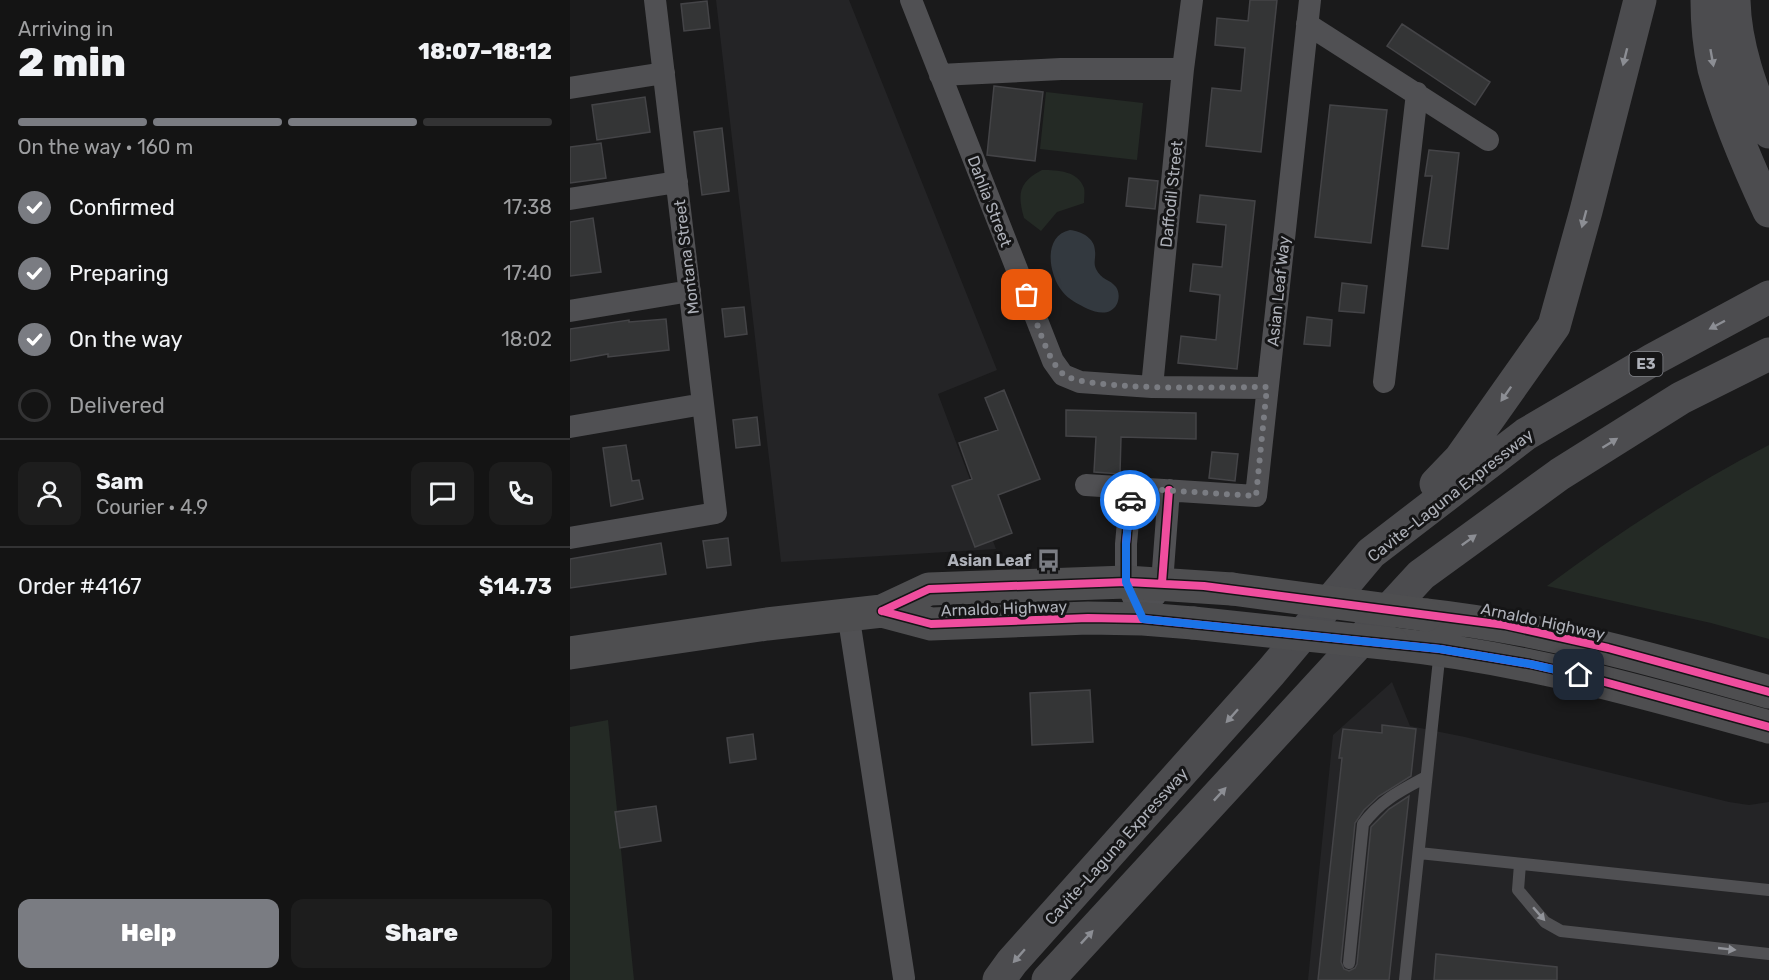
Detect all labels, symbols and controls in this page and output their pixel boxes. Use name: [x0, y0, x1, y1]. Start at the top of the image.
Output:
text: Arriving in: [18, 17, 113, 41]
text: 18:07–18:12: [418, 38, 552, 65]
text: 2 min: [18, 40, 126, 86]
one-way arrow: [1620, 47, 1630, 66]
one-way arrow: [1708, 49, 1717, 68]
text: On the way · 160 m: [18, 135, 193, 159]
street label: Daffodil Street: [1156, 140, 1187, 248]
street label: Dahlia Street: [963, 153, 1016, 250]
icon: check: [18, 191, 51, 224]
text: Confirmed: [69, 194, 175, 221]
text: 17:38: [503, 195, 552, 219]
street label: Montana Street: [670, 199, 703, 315]
one-way arrow: [1579, 210, 1588, 228]
street label: Asian Leaf Way: [1263, 235, 1294, 347]
icon: check: [18, 257, 51, 290]
text: Preparing: [69, 260, 169, 287]
text: 17:40: [503, 261, 552, 285]
pin: [1001, 269, 1052, 320]
icon: bag: [1010, 278, 1043, 311]
one-way arrow: [1709, 320, 1726, 330]
icon: check: [18, 323, 51, 356]
text: On the way: [69, 326, 183, 353]
text: 18:02: [501, 327, 552, 351]
road number: E3: [1630, 352, 1662, 376]
one-way arrow: [1500, 386, 1512, 402]
text: Delivered: [69, 392, 165, 419]
street label: Cavite–Laguna Expressway: [1364, 425, 1537, 566]
one-way arrow: [1601, 437, 1617, 449]
button: person: [18, 462, 81, 525]
button: chat: [411, 462, 474, 525]
button: phone: [489, 462, 552, 525]
text: Sam: [96, 468, 144, 495]
courier: [1100, 470, 1160, 530]
icon: car: [1114, 484, 1147, 517]
text: Courier · 4.9: [96, 495, 208, 519]
one-way arrow: [1461, 535, 1476, 547]
bus stop icon: Asian Leaf: [1036, 547, 1062, 573]
place label: Asian Leaf: [948, 551, 1032, 570]
text: Order #4167: [18, 573, 142, 600]
text: $14.73: [479, 573, 552, 600]
street label: Arnaldo Highway: [941, 597, 1068, 620]
street label: Arnaldo Highway: [1479, 599, 1607, 644]
pin: [1553, 649, 1604, 700]
icon: home: [1562, 658, 1595, 691]
one-way arrow: [1226, 708, 1239, 723]
street label: Cavite–Laguna Expressway: [1041, 764, 1192, 929]
one-way arrow: [1212, 787, 1226, 801]
button: Help: [18, 899, 279, 968]
button: Share: [291, 899, 552, 968]
one-way arrow: [1532, 907, 1546, 922]
one-way arrow: [1080, 930, 1093, 945]
one-way arrow: [1718, 944, 1737, 954]
one-way arrow: [1012, 948, 1026, 963]

